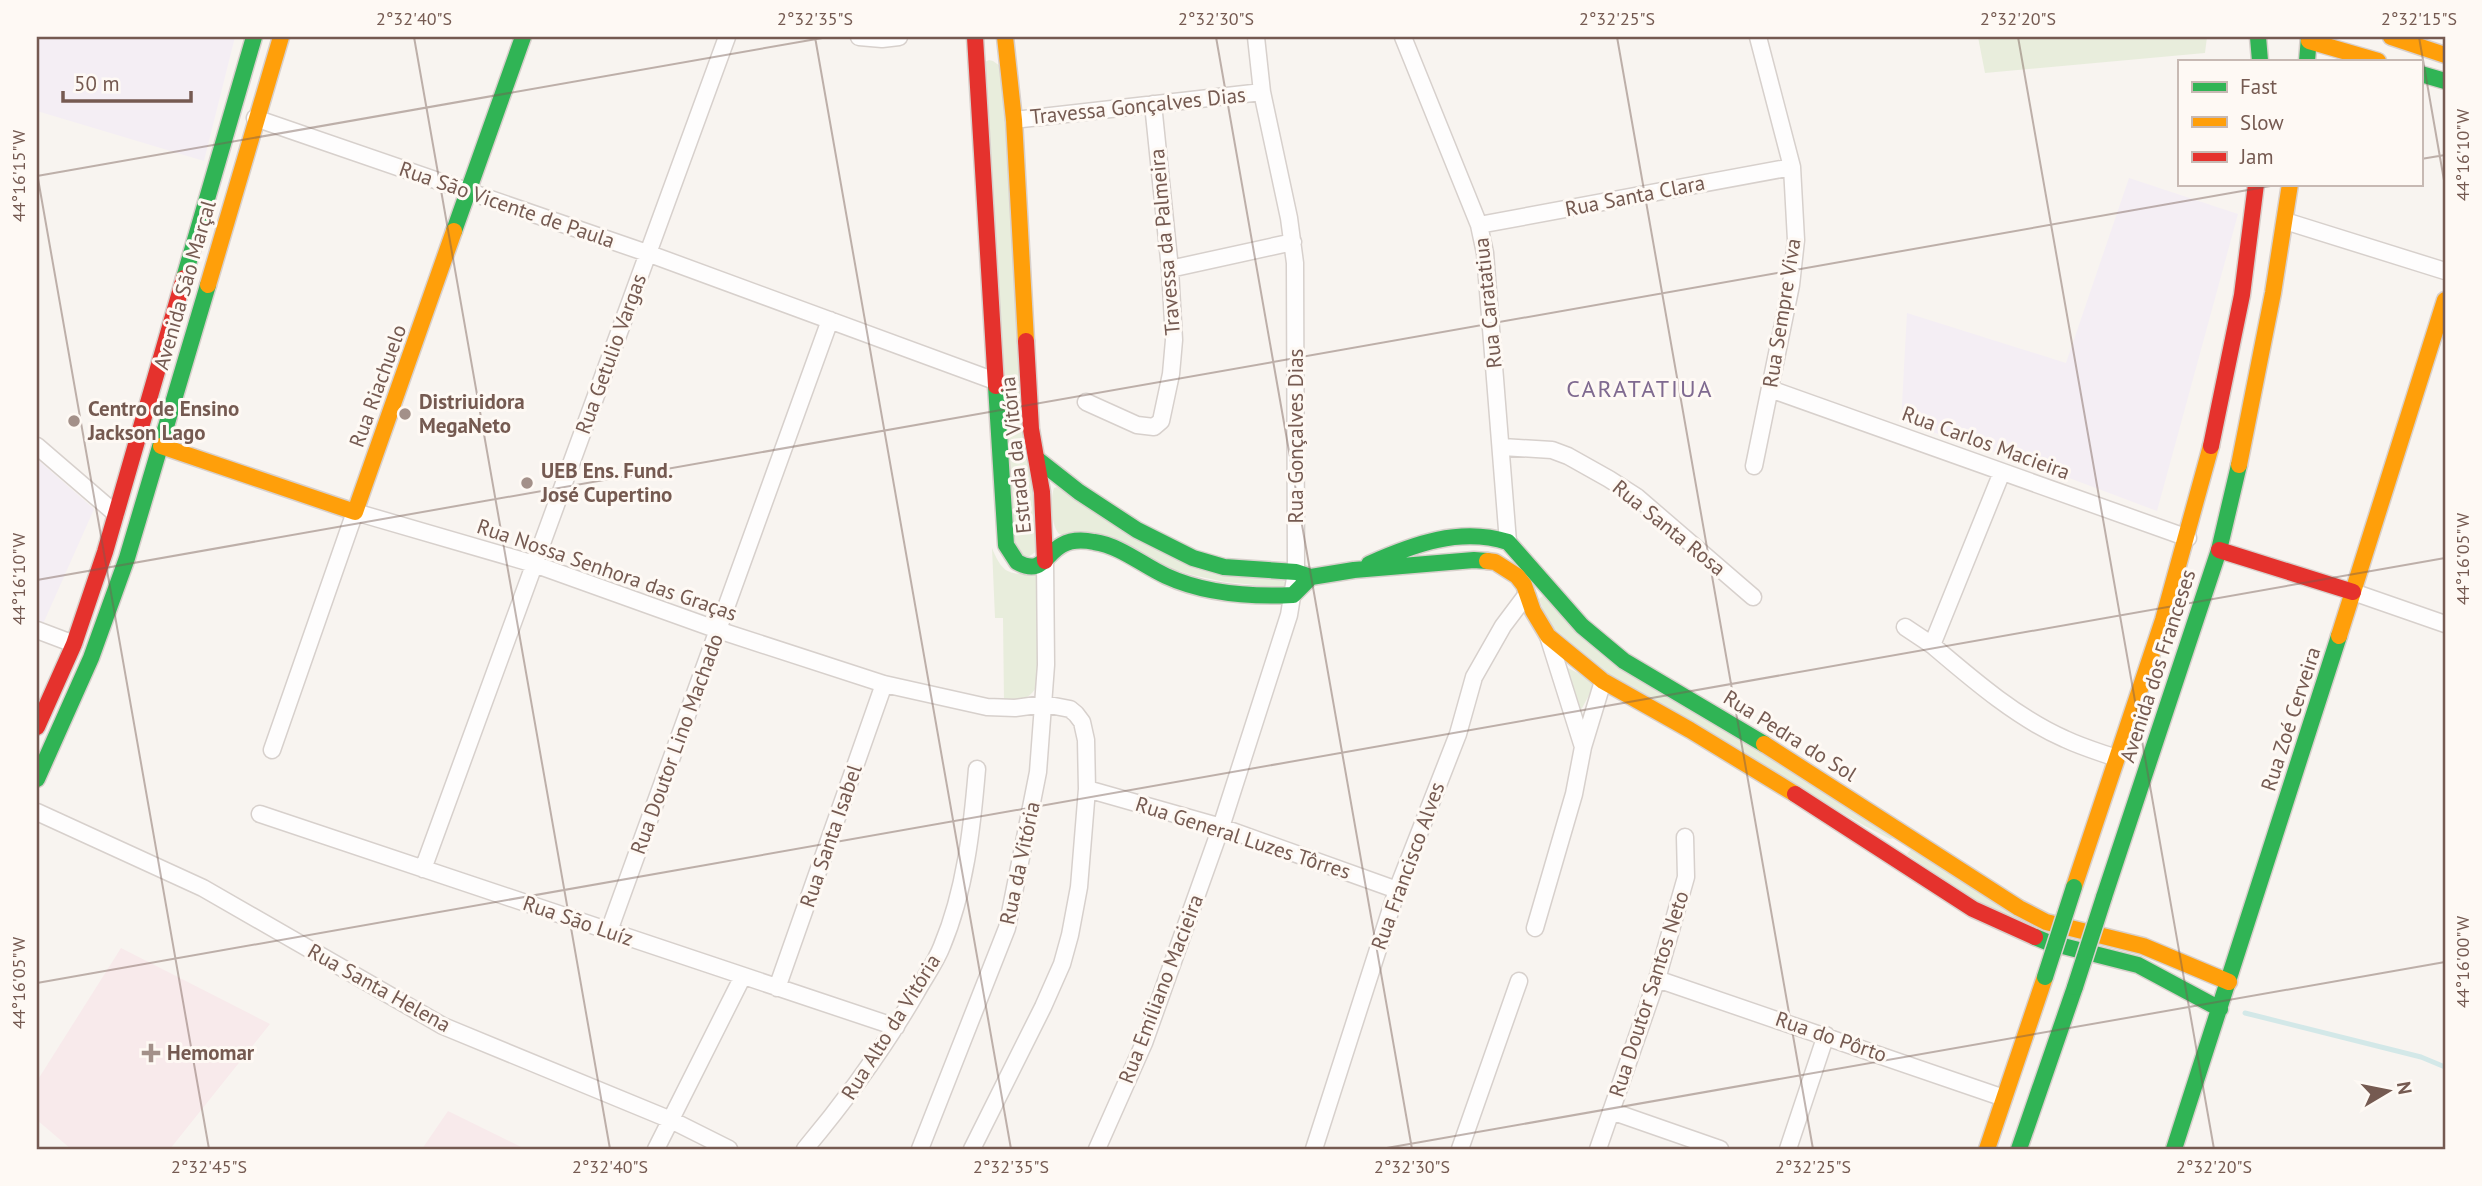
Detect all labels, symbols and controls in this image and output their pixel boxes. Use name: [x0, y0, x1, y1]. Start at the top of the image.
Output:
text: 2°32'40"S: [376, 7, 452, 30]
text: 2°32'35"S: [777, 7, 853, 30]
text: 2°32'30"S: [1178, 7, 1254, 30]
text: 2°32'25"S: [1579, 7, 1655, 30]
text: 2°32'20"S: [1980, 7, 2056, 30]
text: 2°32'15"S: [2381, 7, 2457, 30]
scale bar: [63, 60, 191, 104]
legend: [2178, 60, 2422, 186]
text: 50 m: [74, 70, 120, 97]
text: Fast: [2240, 73, 2277, 100]
street label: Travessa Gonçalves Dias: [1029, 81, 1247, 130]
text: Slow: [2240, 109, 2284, 136]
text: 44°16'10"W: [2451, 109, 2474, 201]
text: 44°16'15"W: [7, 130, 30, 222]
text: Jam: [2239, 143, 2274, 170]
street label: Travessa da Palmeira: [1143, 148, 1186, 336]
street label: Rua São Vicente de Paula: [396, 155, 618, 254]
street label: Rua Santa Clara: [1563, 169, 1707, 222]
street label: Avenida São Marçal: [147, 197, 222, 373]
street label: Rua Caratatiua: [1467, 236, 1508, 370]
street label: Rua Sempre Viva: [1756, 236, 1807, 389]
street label: Rua Getulio Vargas: [569, 270, 652, 438]
street label: Rua Riachuelo: [343, 321, 412, 451]
street label: Rua Gonçalves Dias: [1282, 349, 1309, 523]
district label: CARATATIUA: [1566, 373, 1714, 404]
street label: Estrada da Vitória: [994, 375, 1037, 535]
place label: Distriuidora MegaNeto: [419, 388, 525, 439]
place label: Centro de Ensino Jackson Lago: [87, 395, 239, 446]
street label: Rua Carlos Macieira: [1899, 400, 2074, 485]
marker: Distriuidora MegaNeto: [397, 406, 413, 422]
marker: Centro de Ensino Jackson Lago: [66, 413, 82, 429]
place label: UEB Ens. Fund. José Cupertino: [540, 457, 673, 508]
street label: Rua Santa Rosa: [1607, 474, 1731, 581]
marker: UEB Ens. Fund. José Cupertino: [519, 475, 535, 491]
street label: Rua Nossa Senhora das Graças: [474, 512, 741, 627]
text: 44°16'05"W: [2451, 513, 2474, 605]
text: 44°16'10"W: [7, 533, 30, 625]
street label: Avenida dos Franceses: [2114, 566, 2201, 766]
street label: Rua Doutor Lino Machado: [624, 630, 729, 858]
street label: Rua Zoé Cerveira: [2255, 643, 2327, 794]
street label: Rua Pedra do Sol: [1718, 684, 1862, 787]
street label: Rua Santa Isabel: [793, 761, 868, 911]
street label: Rua Francisco Alves: [1365, 778, 1450, 953]
street label: Rua General Luzes Tôrres: [1132, 790, 1354, 885]
street label: Rua da Vitória: [993, 799, 1046, 927]
street label: Rua Doutor Santos Neto: [1602, 887, 1695, 1100]
street label: Rua São Luíz: [519, 889, 637, 952]
street label: Rua Emíliano Macieira: [1112, 891, 1209, 1087]
text: 44°16'00"W: [2451, 916, 2474, 1008]
text: 44°16'05"W: [7, 937, 30, 1029]
street label: Rua Santa Helena: [303, 937, 455, 1038]
street label: Rua Alto da Vitória: [835, 949, 946, 1105]
street label: Rua do Pôrto: [1772, 1005, 1890, 1068]
place label: Hemomar: [167, 1039, 255, 1066]
marker: Hemomar: [141, 1043, 161, 1063]
north arrow: [2352, 1056, 2422, 1126]
text: N: [2392, 1080, 2418, 1096]
text: 2°32'45"S: [171, 1155, 247, 1178]
text: 2°32'40"S: [572, 1155, 648, 1178]
text: 2°32'35"S: [973, 1155, 1049, 1178]
text: 2°32'30"S: [1374, 1155, 1450, 1178]
text: 2°32'25"S: [1775, 1155, 1851, 1178]
text: 2°32'20"S: [2176, 1155, 2252, 1178]

